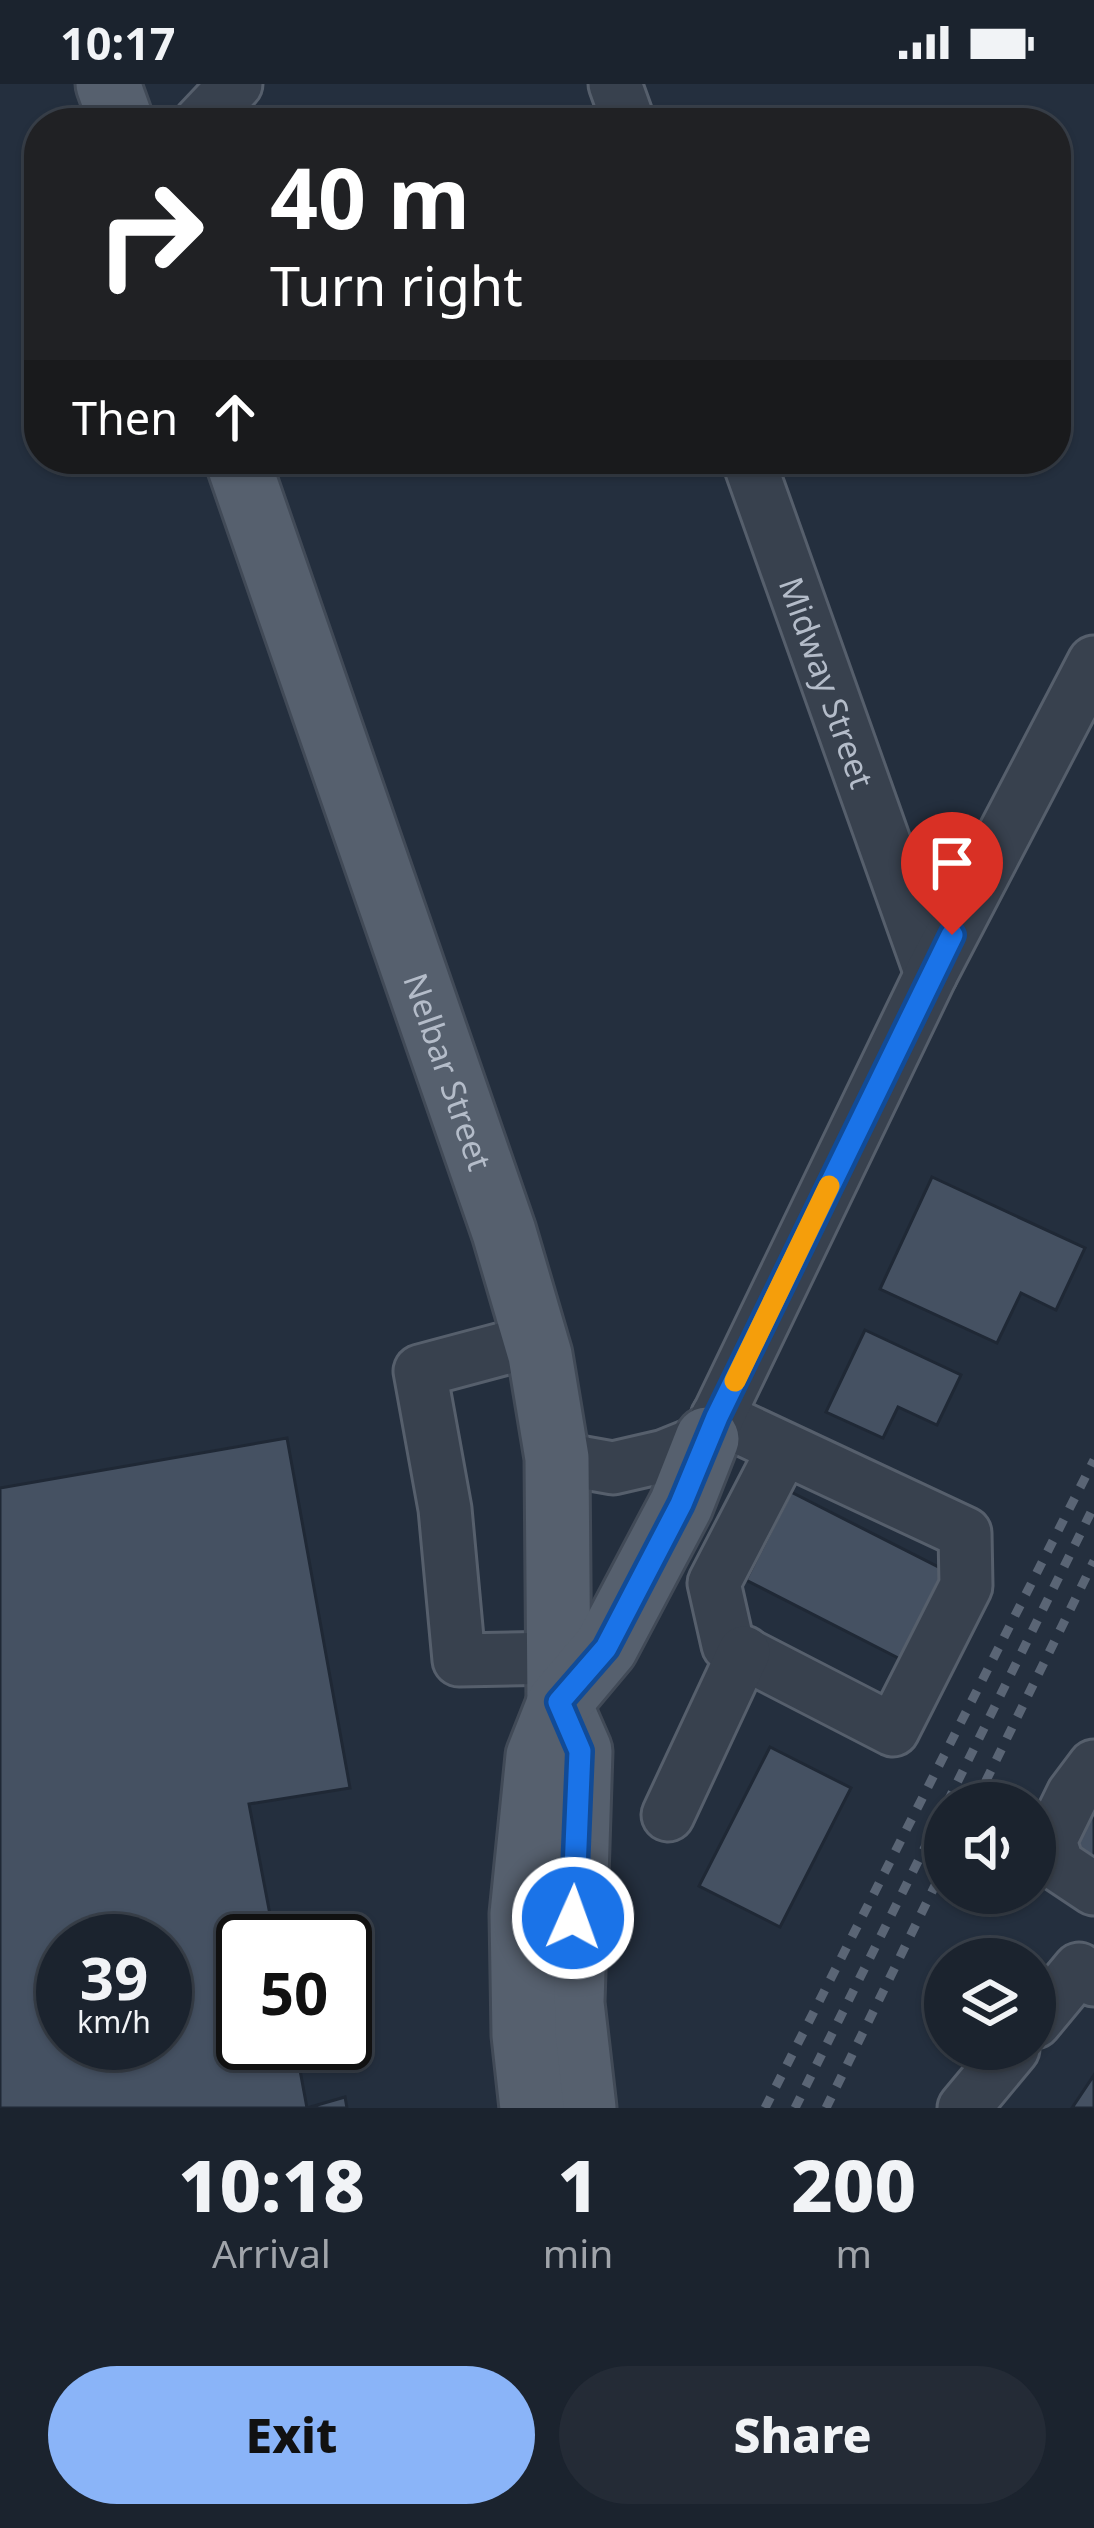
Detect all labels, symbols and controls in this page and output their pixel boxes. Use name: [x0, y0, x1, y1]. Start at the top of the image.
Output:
text: 10:17: [60, 12, 176, 73]
text: 40 m: [270, 139, 470, 254]
icon: right: [72, 156, 228, 312]
text: Turn right: [270, 248, 523, 322]
icon: ahead: [202, 384, 268, 450]
text: Then: [72, 387, 178, 448]
street label: Midway Street: [769, 571, 886, 794]
pin: [901, 812, 1003, 935]
icon: arrive: [919, 830, 985, 896]
street label: Nelbar Street: [394, 967, 503, 1176]
map controls: [924, 1782, 1056, 2070]
button: sound: [924, 1782, 1056, 1914]
position arrow: [510, 1855, 636, 1981]
speed limit sign: 50: [216, 1914, 372, 2070]
text: 39: [80, 1936, 148, 2018]
button: layers: [924, 1938, 1056, 2070]
text: km/h: [77, 2001, 151, 2042]
text: 10:18: [178, 2135, 365, 2233]
text: 1: [557, 2135, 599, 2233]
text: 200: [791, 2135, 916, 2233]
text: Arrival: [212, 2226, 331, 2279]
text: min: [543, 2226, 613, 2279]
text: m: [835, 2226, 872, 2279]
button: Exit: [48, 2366, 535, 2504]
button: Share: [559, 2366, 1046, 2504]

